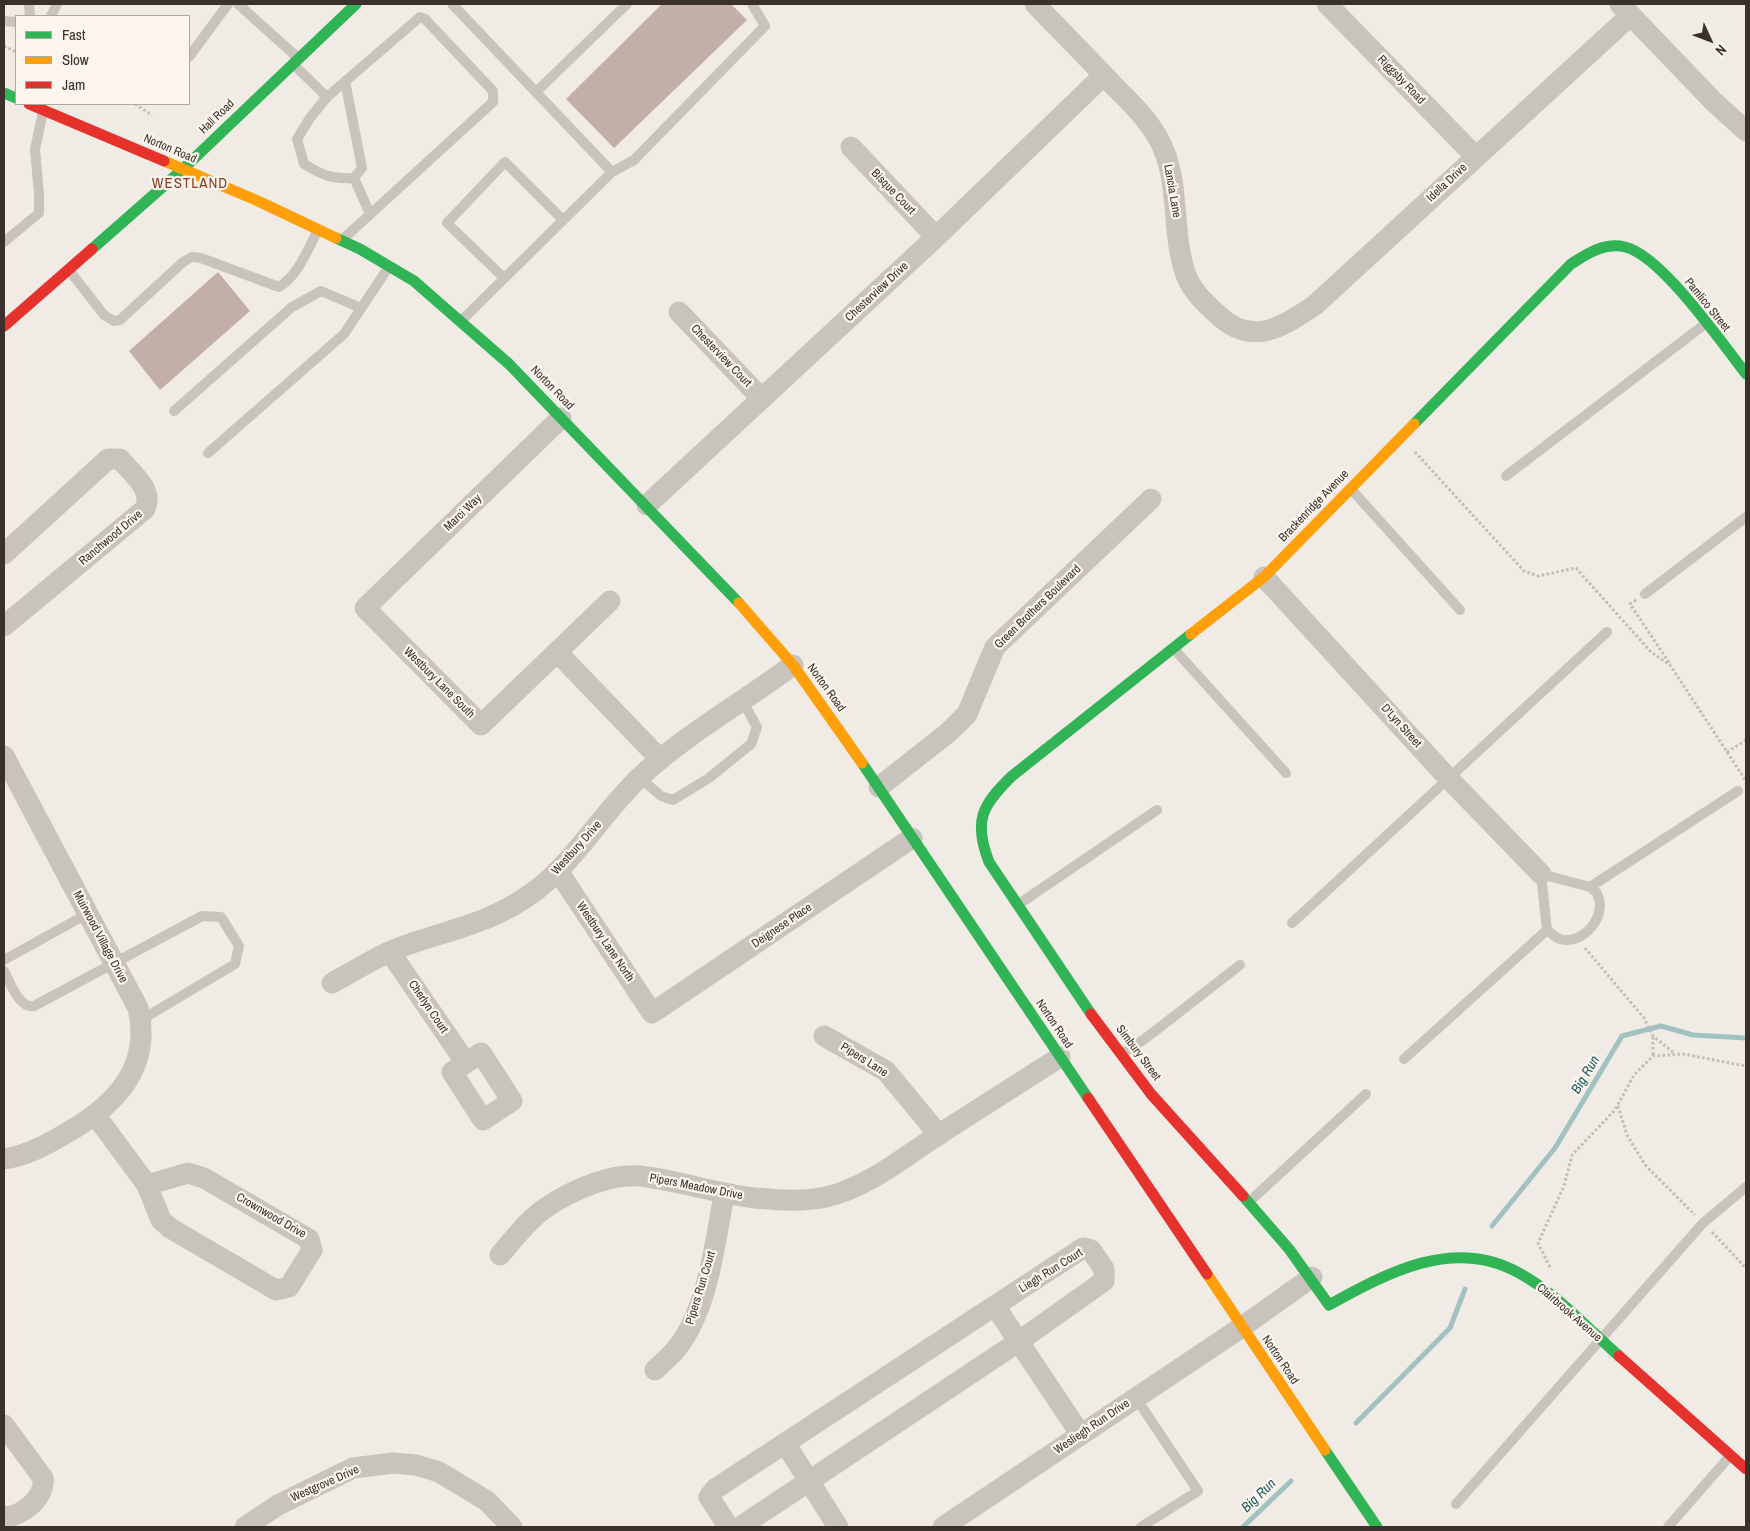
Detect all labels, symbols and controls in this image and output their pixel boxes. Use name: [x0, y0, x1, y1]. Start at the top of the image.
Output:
legend: [15, 15, 190, 105]
north arrow: [1685, 15, 1735, 65]
text: Fast: [62, 24, 85, 45]
text: N: [1712, 41, 1730, 59]
text: Slow: [62, 49, 89, 70]
street label: Riggsby Road: [1374, 53, 1428, 107]
text: Jam: [62, 74, 85, 95]
street label: Hall Road: [196, 97, 238, 137]
street label: Norton Road: [142, 131, 198, 167]
street label: Idella Drive: [1424, 161, 1470, 205]
street label: Lancia Lane: [1160, 163, 1184, 219]
street label: Bisque Court: [868, 166, 918, 218]
district label: WESTLAND: [151, 175, 229, 193]
street label: Chesterview Drive: [842, 259, 912, 325]
street label: Pamlico Street: [1681, 275, 1733, 335]
street label: Chesterview Court: [688, 322, 754, 390]
street label: Norton Road: [527, 363, 577, 413]
street label: Brackenridge Avenue: [1276, 467, 1352, 545]
street label: Marci Way: [441, 492, 485, 534]
street label: Ranchwood Drive: [76, 507, 146, 569]
street label: Green Brothers Boulevard: [992, 562, 1084, 652]
street label: Westbury Lane South: [401, 645, 477, 721]
street label: Norton Road: [804, 661, 848, 715]
street label: D'Lyn Street: [1378, 701, 1424, 751]
street label: Westbury Drive: [549, 818, 605, 878]
street label: Muirwood Village Drive: [70, 889, 130, 985]
street label: Westbury Lane North: [573, 900, 637, 984]
street label: Deignese Place: [749, 901, 815, 951]
street label: Cherlyn Court: [405, 978, 451, 1036]
street label: Norton Road: [1032, 997, 1076, 1051]
street label: Simbury Street: [1113, 1022, 1163, 1084]
street label: Pipers Lane: [838, 1040, 890, 1080]
water label: Big Run: [1568, 1053, 1604, 1097]
street label: Pipers Meadow Drive: [648, 1171, 744, 1203]
street label: Crownwood Drive: [234, 1190, 308, 1242]
street label: Liegh Run Court: [1017, 1246, 1085, 1296]
street label: Pipers Run Court: [683, 1250, 719, 1326]
street label: Clairbrook Avenue: [1534, 1281, 1604, 1345]
street label: Norton Road: [1258, 1333, 1302, 1387]
street label: Wesliegh Run Drive: [1052, 1396, 1132, 1458]
street label: Westgrove Drive: [289, 1463, 361, 1505]
water label: Big Run: [1238, 1476, 1280, 1516]

